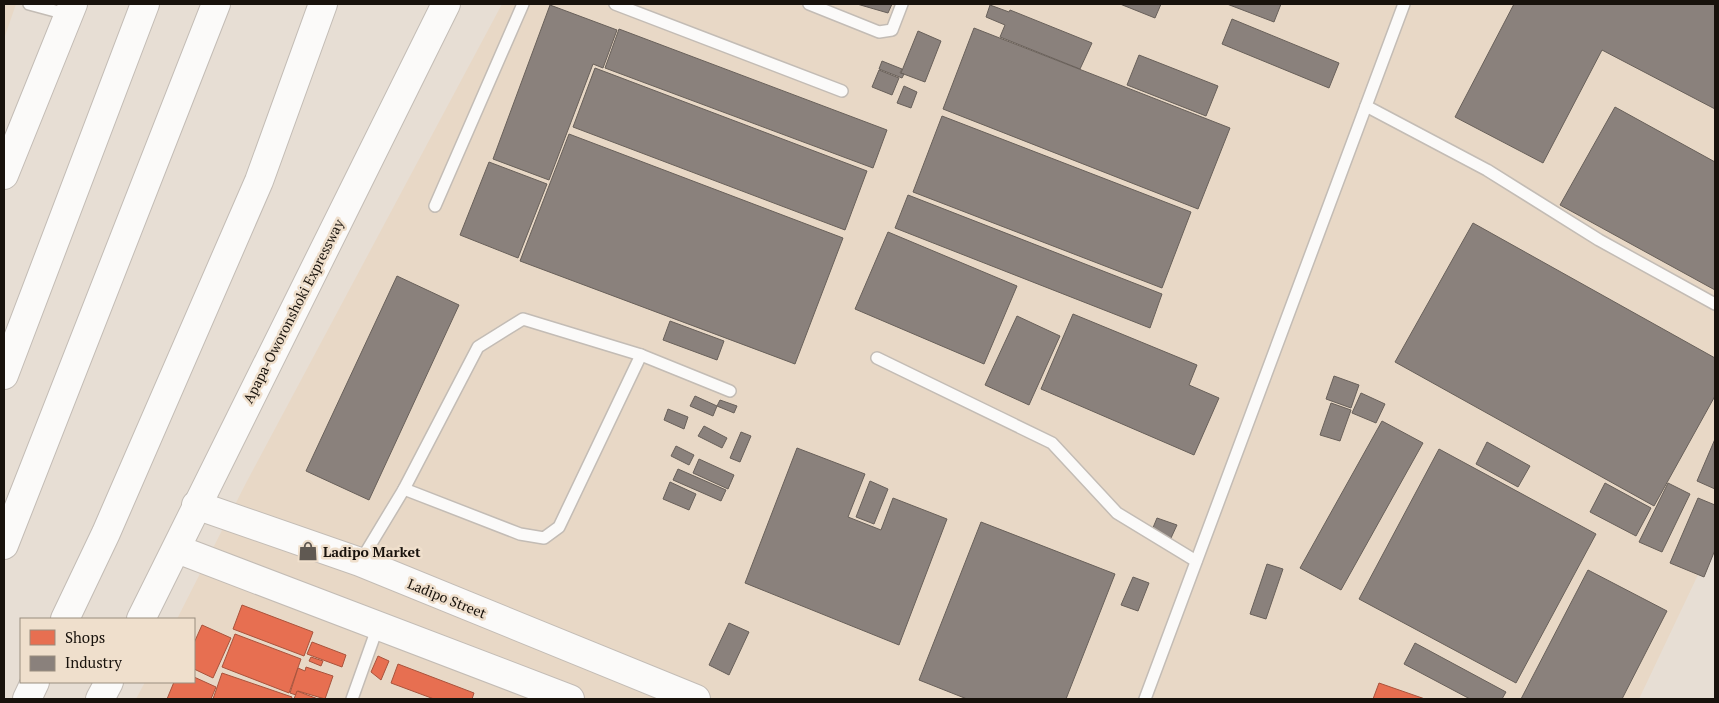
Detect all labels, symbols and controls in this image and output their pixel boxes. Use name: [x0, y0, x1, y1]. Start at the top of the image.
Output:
street label: Apapa-Oworonshoki Expressway: [238, 215, 348, 406]
shop icon: Ladipo Market: [297, 540, 319, 562]
place label: Ladipo Market: [323, 542, 421, 561]
street label: Ladipo Street: [405, 574, 490, 623]
legend: [20, 618, 195, 683]
text: Shops: [65, 627, 105, 647]
text: Industry: [65, 652, 122, 672]

